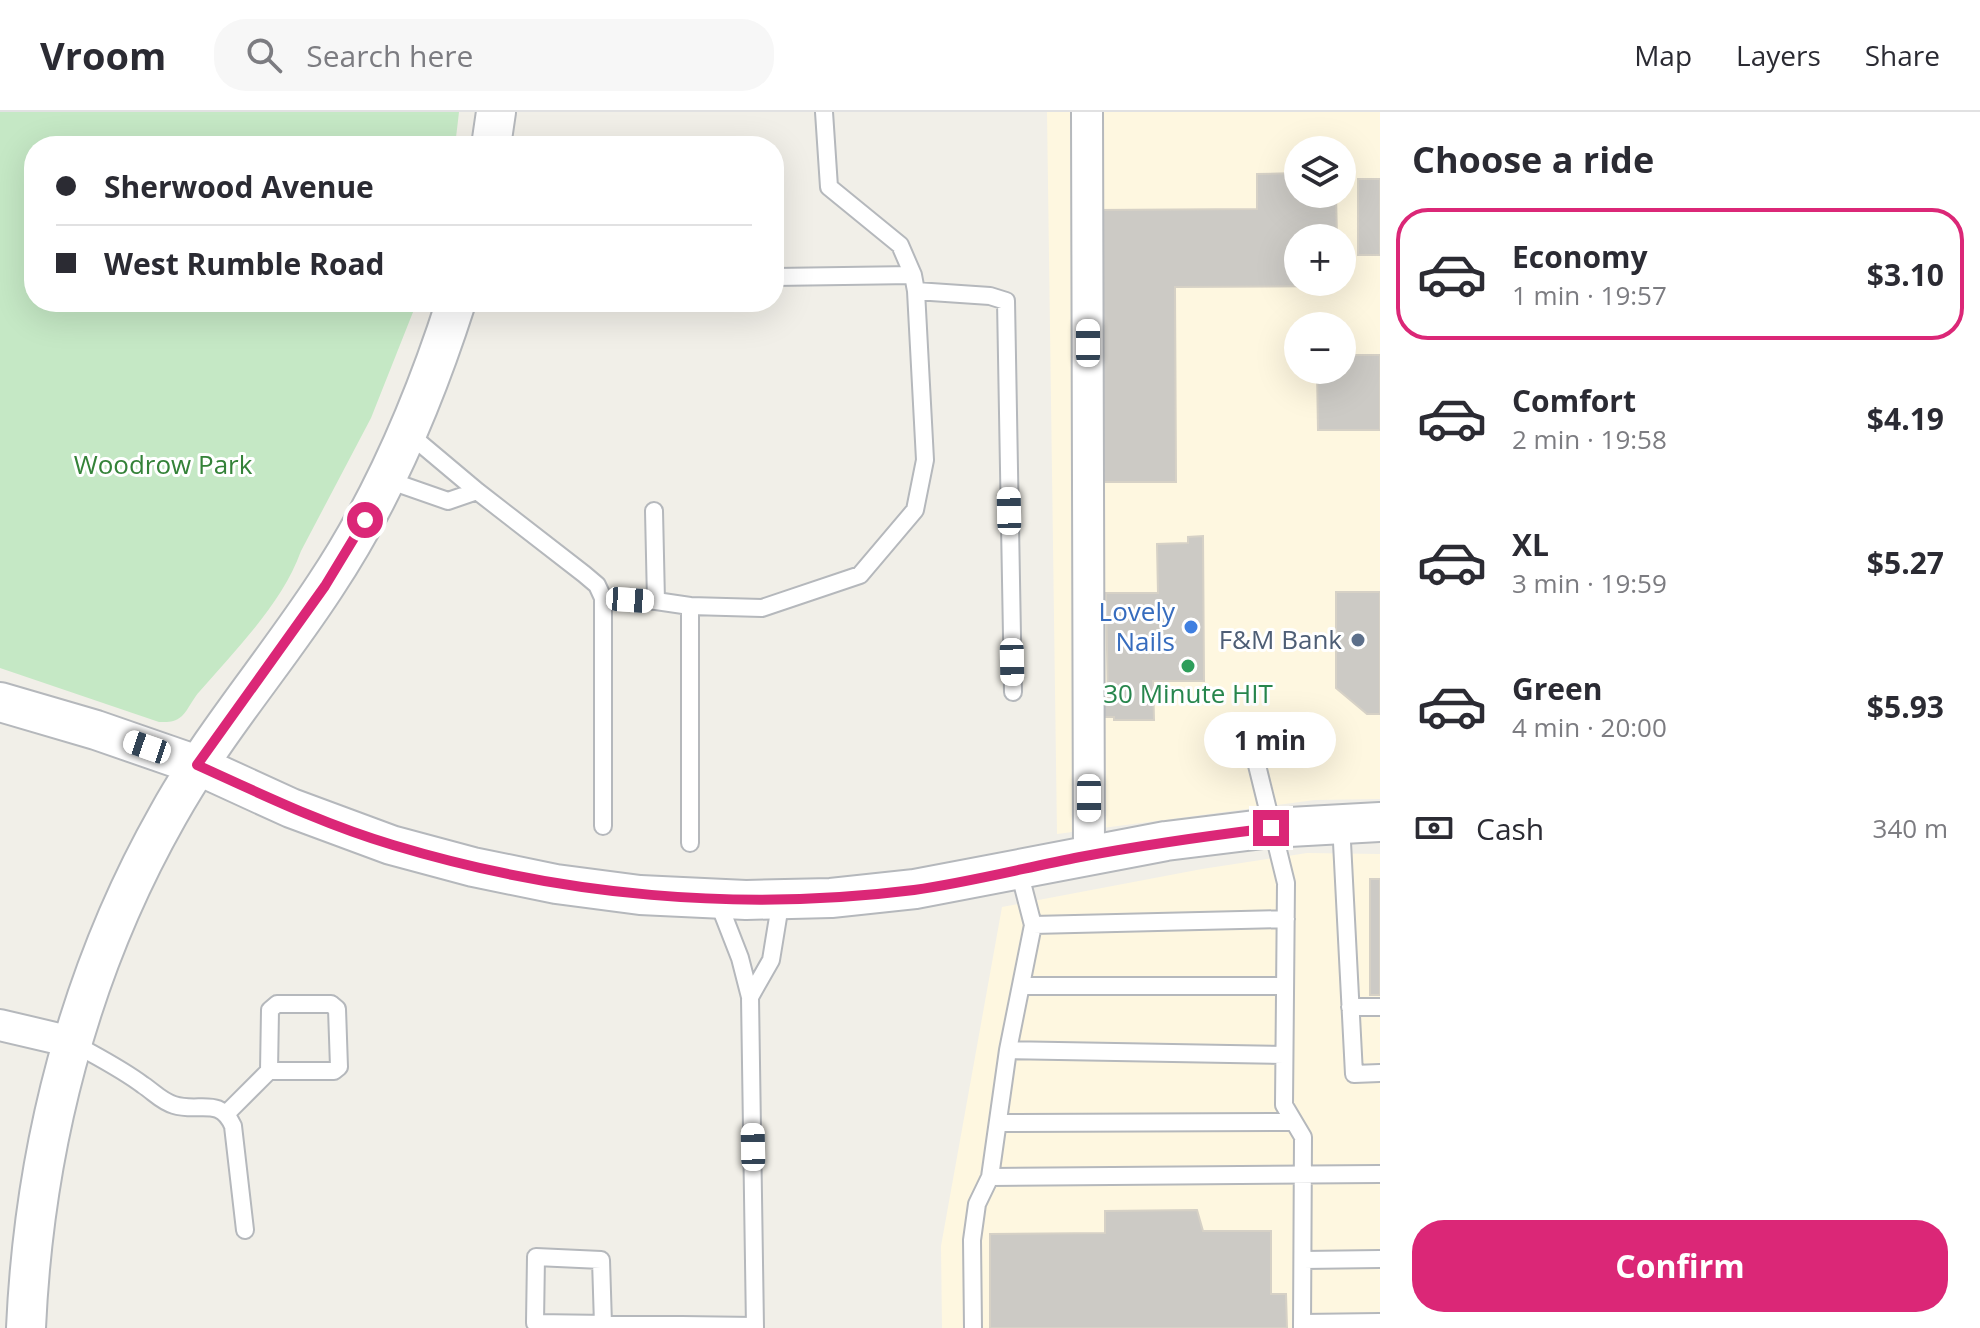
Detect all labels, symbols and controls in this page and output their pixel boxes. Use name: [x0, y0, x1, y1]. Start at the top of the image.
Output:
search box: [214, 19, 774, 91]
text: Vroom: [40, 29, 166, 81]
icon: search: [242, 33, 286, 77]
text: Search here: [306, 35, 473, 76]
text: Map: [1634, 36, 1692, 74]
text: Layers: [1736, 36, 1821, 74]
text: Share: [1865, 36, 1940, 74]
text: Choose a ride: [1412, 135, 1654, 184]
map controls: [1284, 136, 1356, 384]
button: layers: [1284, 136, 1356, 208]
text: Sherwood Avenue: [104, 166, 374, 207]
button: +: [1284, 224, 1356, 296]
text: Economy: [1512, 236, 1648, 277]
icon: car: [1416, 238, 1488, 310]
text: West Rumble Road: [104, 243, 385, 284]
text: $3.10: [1867, 254, 1944, 295]
text: 1 min · 19:57: [1512, 277, 1667, 313]
button: −: [1284, 312, 1356, 384]
car: [1076, 319, 1100, 367]
text: Comfort: [1512, 380, 1636, 421]
icon: car: [1416, 382, 1488, 454]
text: $4.19: [1867, 398, 1944, 439]
text: 2 min · 19:58: [1512, 421, 1667, 457]
park label: Woodrow Park: [74, 446, 253, 482]
car: [997, 487, 1021, 535]
route start: [347, 502, 383, 538]
text: XL: [1512, 524, 1549, 565]
icon: car: [1416, 526, 1488, 598]
text: $5.27: [1867, 542, 1944, 583]
text: 3 min · 19:59: [1512, 565, 1667, 601]
car: [605, 586, 655, 614]
place label: Lovely Nails: [1099, 593, 1176, 659]
marker: Lovely Nails: [1182, 618, 1200, 636]
place label: F&M Bank: [1219, 621, 1342, 657]
marker: F&M Bank: [1349, 631, 1367, 649]
car: [1000, 638, 1024, 686]
marker: 30 Minute HIT: [1179, 657, 1197, 675]
text: Green: [1512, 668, 1603, 709]
icon: car: [1416, 670, 1488, 742]
place label: 30 Minute HIT: [1103, 675, 1274, 711]
text: $5.93: [1867, 686, 1944, 727]
text: 4 min · 20:00: [1512, 709, 1667, 745]
callout: 1 min: [1205, 712, 1337, 768]
text: 1 min: [1234, 722, 1306, 758]
car: [120, 728, 174, 766]
car: [1077, 774, 1101, 822]
icon: cash: [1412, 806, 1456, 850]
text: Cash: [1476, 808, 1544, 849]
route end: [1253, 810, 1289, 846]
text: 340 m: [1873, 810, 1948, 846]
car: [741, 1123, 765, 1171]
button: Confirm: [1412, 1220, 1948, 1312]

